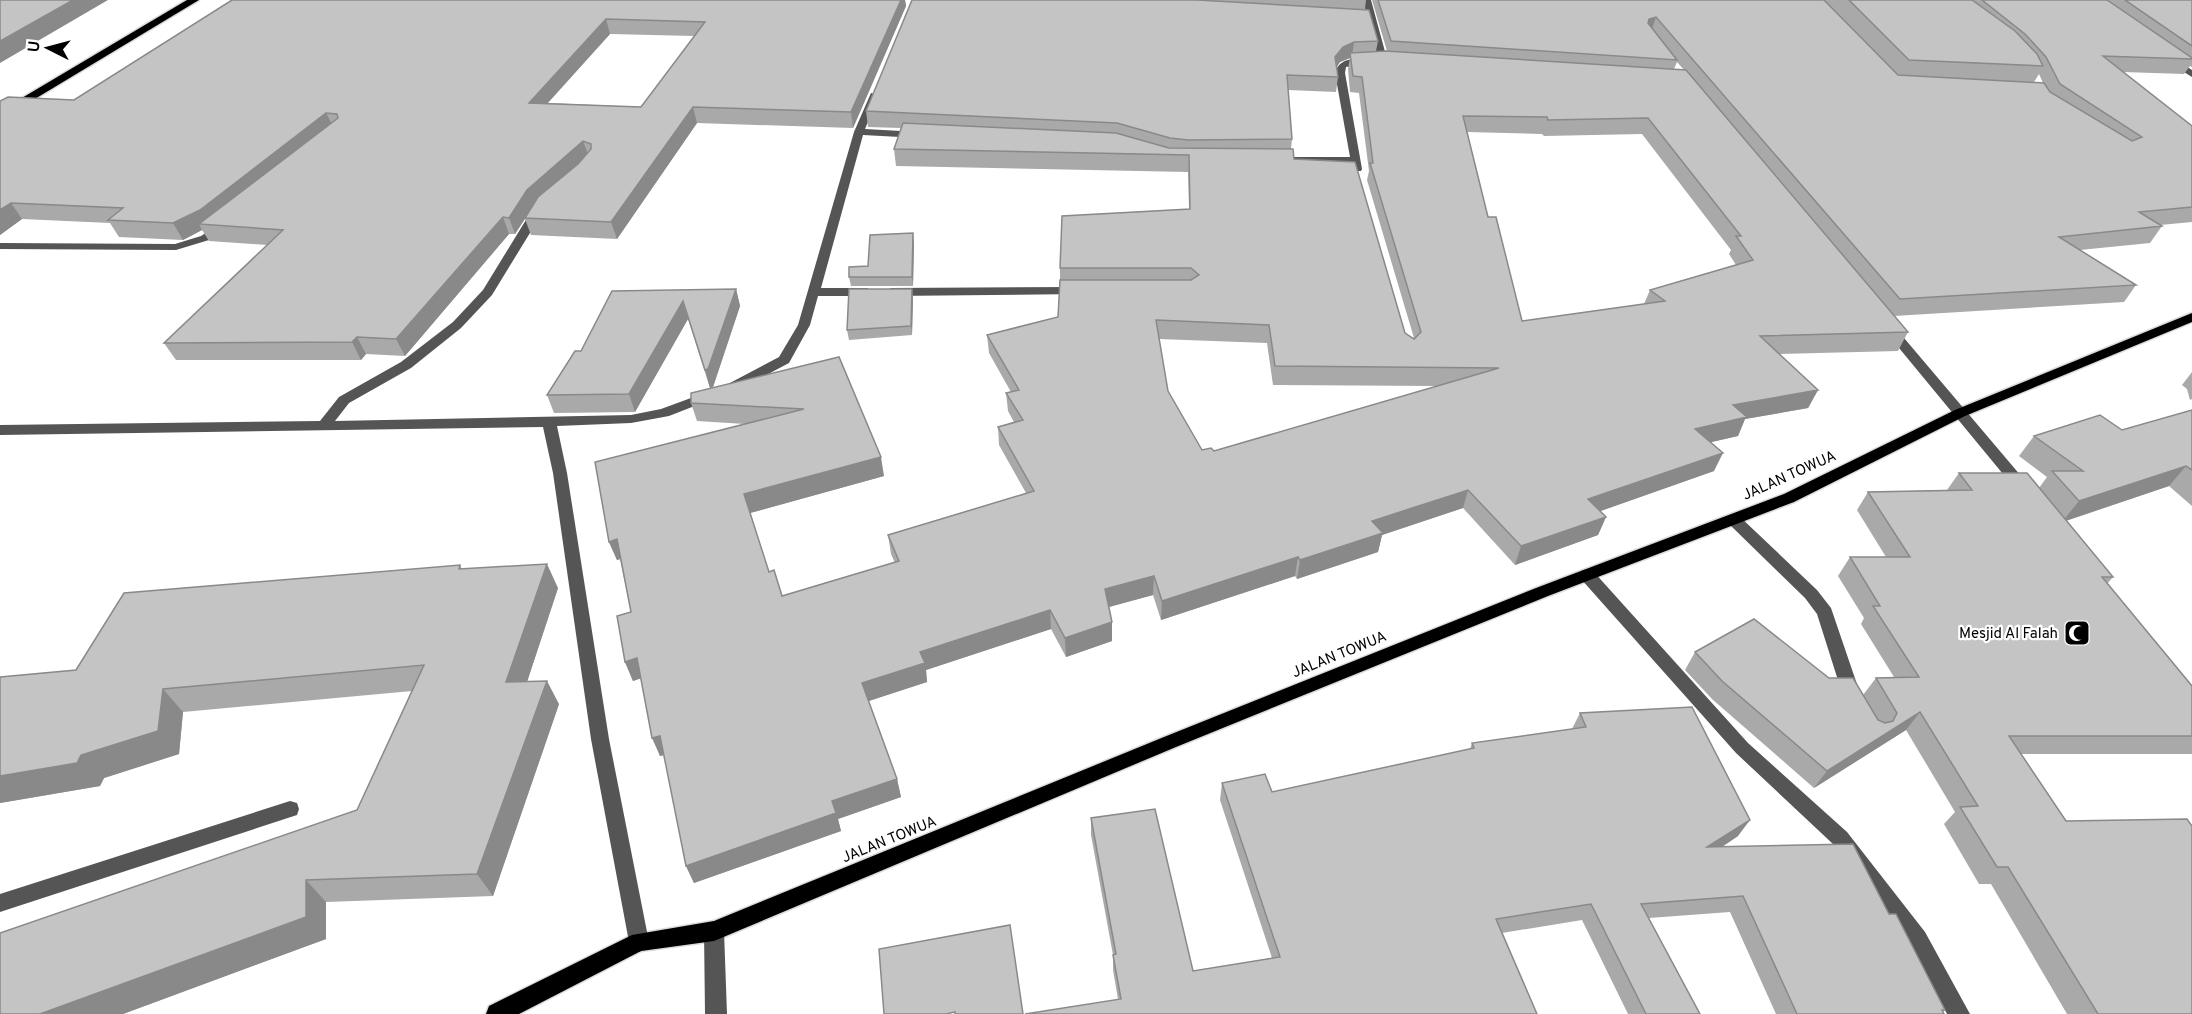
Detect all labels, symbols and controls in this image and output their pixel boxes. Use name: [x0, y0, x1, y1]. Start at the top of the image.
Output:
north arrow: [18, 18, 78, 78]
text: U: [25, 40, 46, 53]
street label: JALAN TOWUA: [1740, 447, 1839, 506]
mosque icon: Mesjid Al Falah: [2062, 618, 2092, 648]
place label: Mesjid Al Falah: [1959, 625, 2058, 644]
street label: JALAN TOWUA: [1289, 628, 1390, 683]
street label: JALAN TOWUA: [839, 813, 940, 868]

